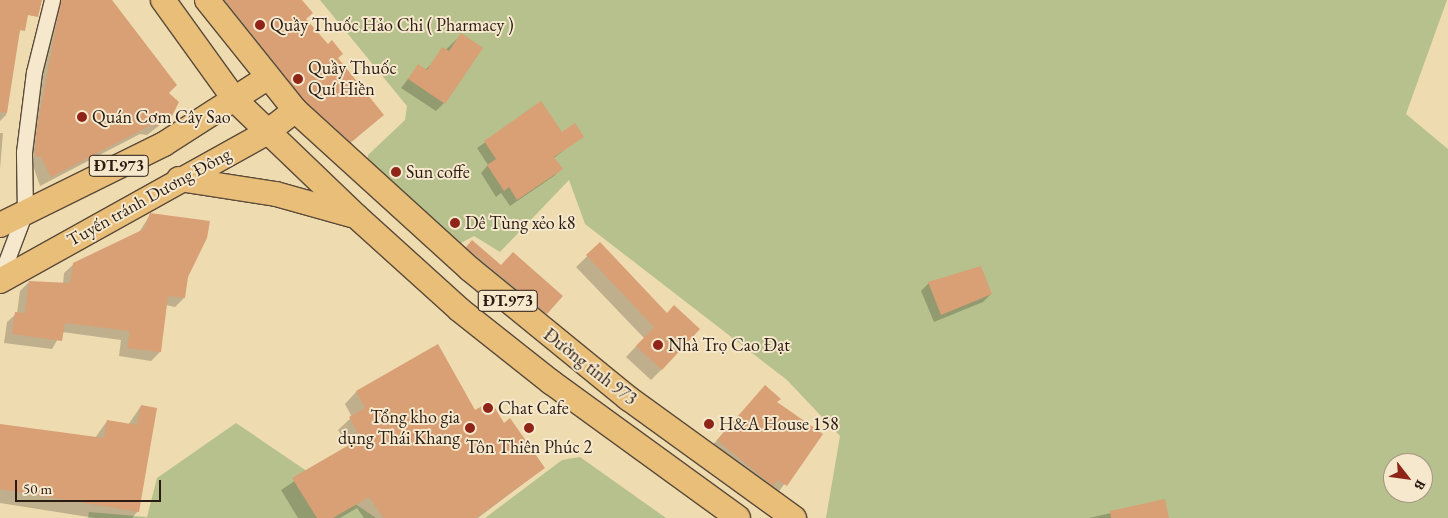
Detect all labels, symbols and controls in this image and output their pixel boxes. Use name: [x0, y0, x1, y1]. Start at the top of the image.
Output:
place label: Quầy Thuốc Hảo Chi ( Pharmacy ): [270, 14, 514, 36]
marker: Quầy Thuốc Hảo Chi ( Pharmacy ): [254, 19, 266, 31]
place label: Quầy Thuốc Quí Hiền: [308, 58, 397, 100]
marker: Quầy Thuốc Quí Hiền: [292, 73, 304, 85]
place label: Quán Cơm Cây Sao: [92, 106, 231, 128]
marker: Quán Cơm Cây Sao: [76, 111, 88, 123]
street label: Tuyến tránh Dương Đông: [63, 143, 235, 251]
road number: ĐT.973: [88, 153, 150, 180]
place label: Sun coffe: [406, 161, 470, 183]
marker: Sun coffe: [390, 166, 402, 178]
place label: Dê Tùng xẻo k8: [465, 212, 575, 234]
marker: Dê Tùng xẻo k8: [449, 217, 461, 229]
road number: ĐT.973: [477, 288, 539, 314]
street label: Đường tỉnh 973: [539, 324, 641, 410]
place label: Nhà Trọ Cao Đạt: [668, 334, 790, 356]
marker: Nhà Trọ Cao Đạt: [652, 339, 664, 351]
place label: Chat Cafe: [498, 397, 569, 419]
marker: Chat Cafe: [482, 402, 494, 414]
place label: Tổng kho gia dụng Thái Khang: [338, 407, 460, 449]
place label: H&A House 158: [719, 413, 839, 435]
marker: H&A House 158: [703, 418, 715, 430]
marker: Tổng kho gia dụng Thái Khang: [464, 422, 476, 434]
marker: Tôn Thiên Phúc 2: [523, 422, 535, 434]
place label: Tôn Thiên Phúc 2: [466, 436, 592, 458]
north arrow: [1383, 453, 1433, 503]
scale bar: [18, 470, 164, 502]
text: B: [1410, 477, 1430, 493]
text: 50 m: [23, 479, 52, 498]

